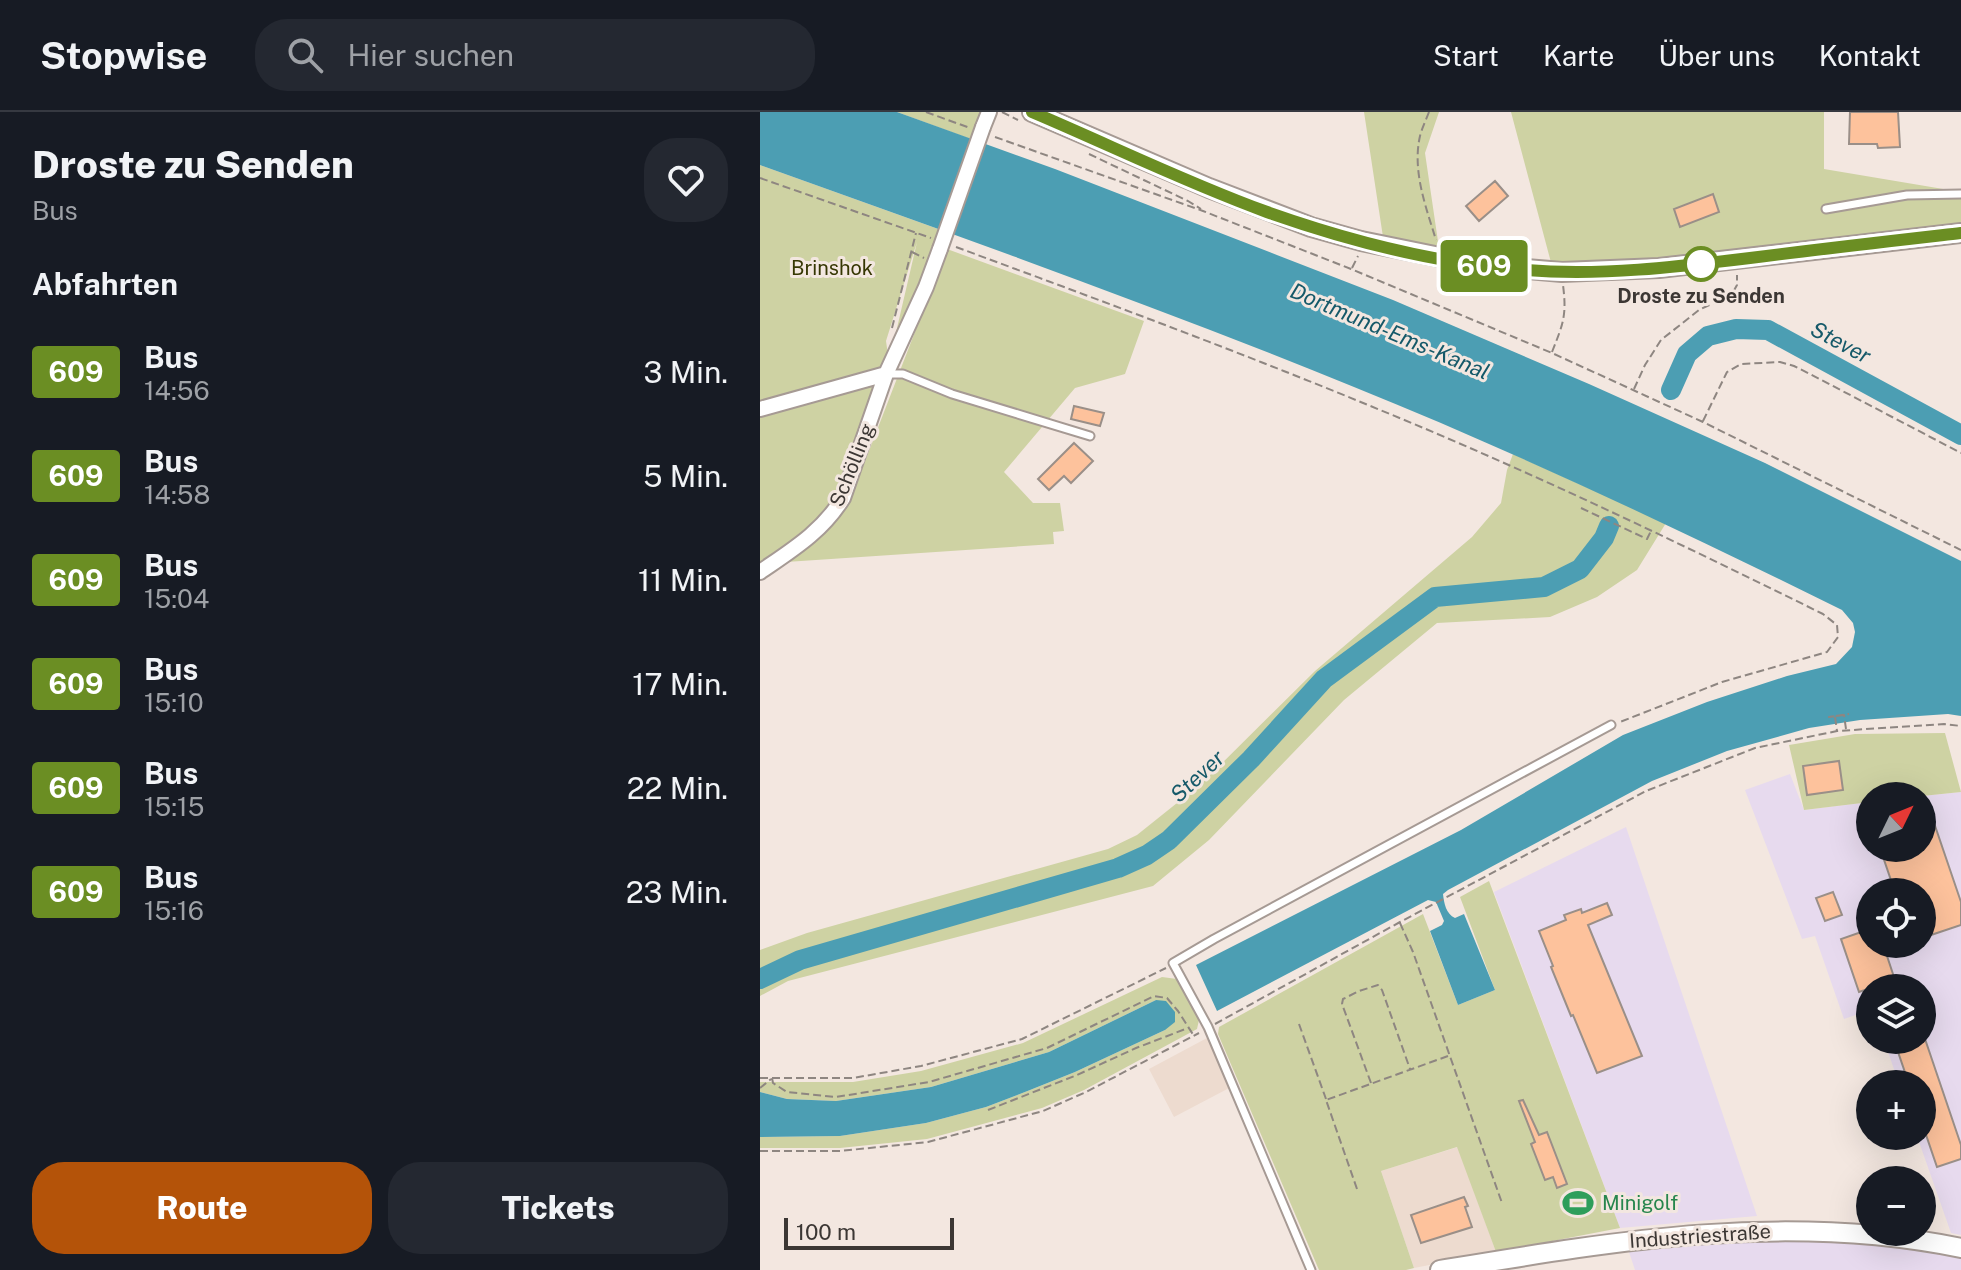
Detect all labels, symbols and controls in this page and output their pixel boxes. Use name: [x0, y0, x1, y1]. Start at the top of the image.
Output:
search box: [255, 19, 815, 91]
text: Stopwise: [40, 33, 207, 78]
icon: search: [283, 33, 327, 77]
text: Hier suchen: [347, 37, 514, 73]
text: Start: [1433, 39, 1499, 72]
text: Karte: [1543, 39, 1614, 72]
text: Über uns: [1658, 39, 1775, 72]
text: Kontakt: [1819, 39, 1921, 72]
button: heart: [644, 138, 728, 222]
text: Droste zu Senden: [32, 142, 354, 187]
text: Bus: [32, 195, 78, 226]
line badge: 609: [1438, 240, 1530, 292]
marker: Droste zu Senden: [1684, 247, 1718, 281]
text: 609: [1457, 249, 1511, 282]
park label: Brinshok: [791, 256, 873, 280]
text: Abfahrten: [32, 266, 178, 302]
water label: Dortmund-Ems-Kanal: [1287, 277, 1493, 385]
place label: Droste zu Senden: [1617, 284, 1785, 308]
water label: Stever: [1806, 315, 1876, 369]
text: Bus: [144, 339, 198, 375]
text: 3 Min.: [644, 354, 728, 390]
text: 609: [49, 355, 103, 388]
text: 14:56: [144, 375, 210, 406]
street label: Schölling: [824, 420, 880, 510]
text: Bus: [144, 443, 198, 479]
text: 5 Min.: [643, 458, 728, 494]
text: 609: [49, 459, 103, 492]
text: 14:58: [144, 479, 210, 510]
text: Bus: [144, 547, 198, 583]
text: 11 Min.: [638, 562, 728, 598]
text: 609: [49, 563, 103, 596]
text: 15:04: [144, 583, 209, 614]
text: Bus: [144, 651, 198, 687]
text: 17 Min.: [632, 666, 728, 702]
text: 609: [49, 667, 103, 700]
text: 15:10: [144, 687, 204, 718]
water label: Stever: [1165, 744, 1230, 807]
text: Bus: [144, 755, 198, 791]
text: 22 Min.: [627, 770, 728, 806]
text: 609: [49, 771, 103, 804]
north arrow: [1856, 782, 1936, 862]
map controls: [1856, 782, 1936, 1246]
text: 15:15: [144, 791, 204, 822]
text: Bus: [144, 859, 198, 895]
text: 23 Min.: [626, 874, 728, 910]
text: 609: [49, 875, 103, 908]
button: locate: [1856, 878, 1936, 958]
text: 15:16: [144, 895, 204, 926]
button: layers: [1856, 974, 1936, 1054]
button: +: [1856, 1070, 1936, 1150]
button: Route: [32, 1162, 372, 1254]
button: Tickets: [388, 1162, 728, 1254]
button: −: [1856, 1166, 1936, 1246]
sports icon: Minigolf: [1561, 1186, 1595, 1220]
place label: Minigolf: [1602, 1191, 1678, 1215]
scale bar: [784, 1214, 954, 1250]
text: 100 m: [796, 1219, 856, 1245]
street label: Industriestraße: [1628, 1219, 1772, 1253]

